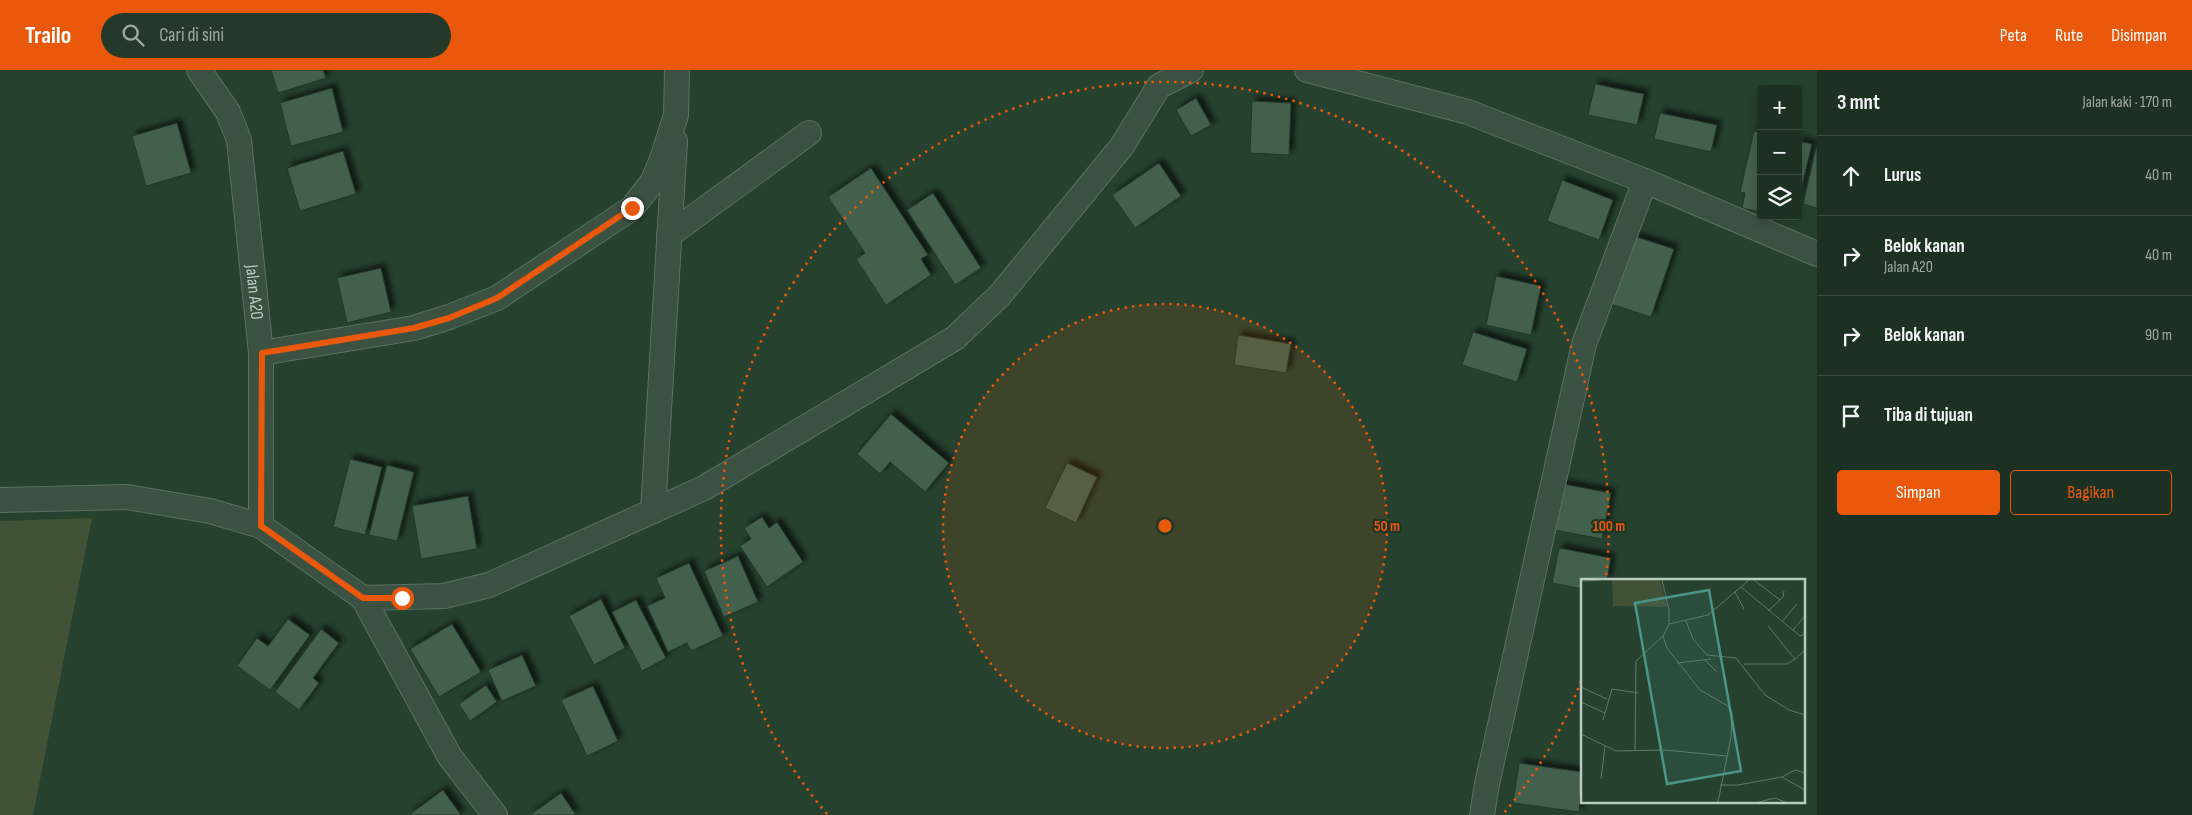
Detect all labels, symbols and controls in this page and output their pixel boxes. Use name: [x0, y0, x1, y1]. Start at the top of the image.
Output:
search box: [101, 13, 451, 58]
text: Trailo: [25, 21, 71, 50]
icon: search: [119, 21, 147, 49]
text: Cari di sini: [159, 24, 224, 47]
text: Peta: [2000, 25, 2027, 46]
text: Rute: [2055, 25, 2083, 46]
text: Disimpan: [2111, 25, 2167, 46]
map controls: [1757, 85, 1802, 220]
button: +: [1757, 85, 1802, 130]
text: 3 mnt: [1837, 90, 1880, 115]
text: Jalan kaki · 170 m: [2083, 93, 2172, 112]
button: −: [1757, 130, 1802, 175]
icon: ahead: [1837, 162, 1865, 190]
text: Lurus: [1884, 164, 1921, 187]
text: 40 m: [2145, 166, 2172, 185]
button: layers: [1757, 175, 1802, 220]
route end: [621, 197, 644, 220]
text: Belok kanan: [1884, 235, 1965, 258]
icon: right: [1837, 242, 1865, 270]
text: 40 m: [2145, 246, 2172, 265]
text: Jalan A20: [1884, 258, 1933, 277]
street label: Jalan A20: [241, 263, 267, 321]
icon: right: [1837, 322, 1865, 350]
text: Belok kanan: [1884, 324, 1965, 347]
text: 90 m: [2145, 326, 2172, 345]
icon: arrive: [1837, 402, 1865, 430]
text: Tiba di tujuan: [1884, 404, 1973, 427]
button: Simpan: [1837, 470, 2000, 515]
button: Bagikan: [2010, 470, 2172, 515]
centre of rings: [1156, 517, 1174, 535]
text: 50 m: [1374, 517, 1400, 536]
text: 100 m: [1593, 517, 1625, 536]
inset map: [1581, 579, 1804, 802]
route start: [391, 587, 414, 610]

